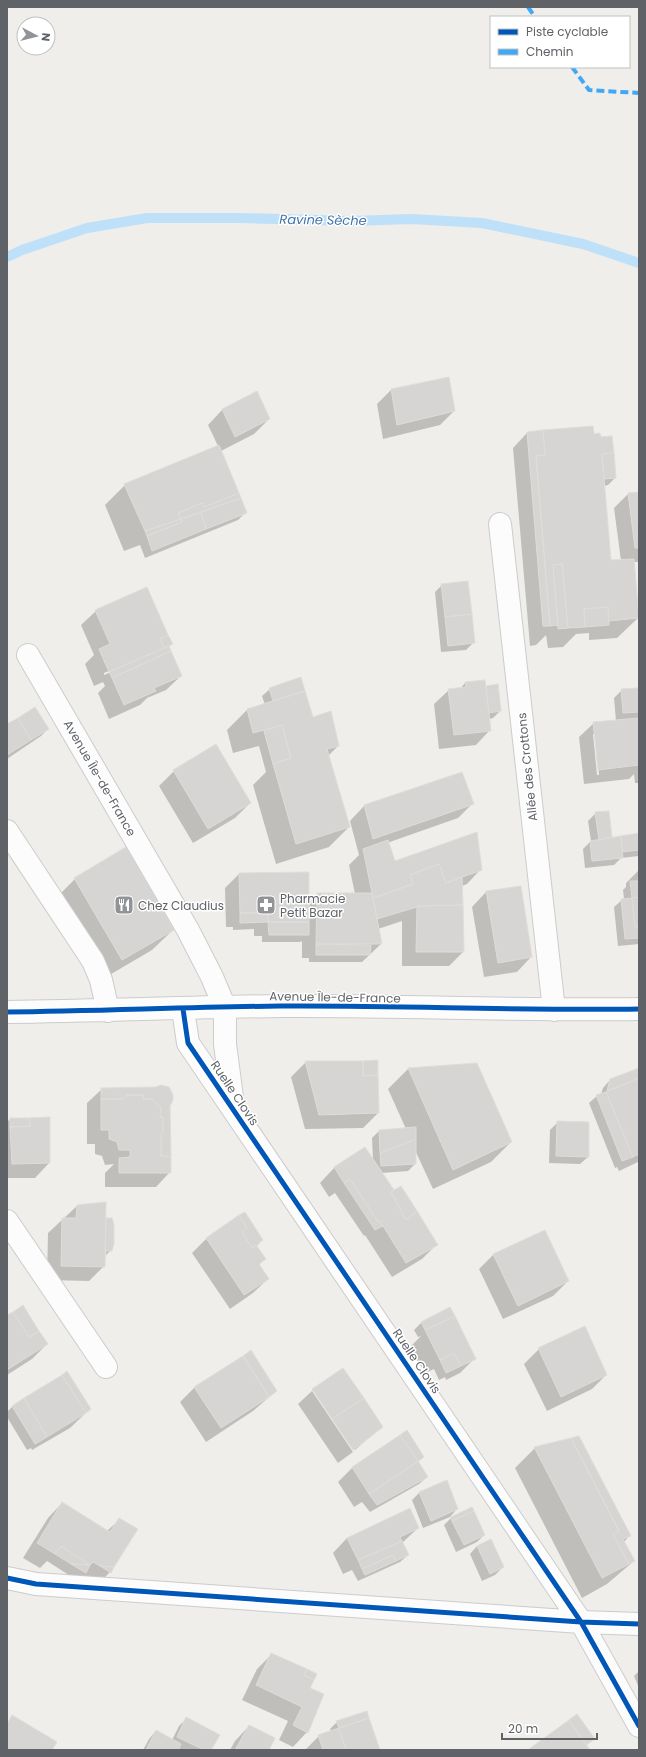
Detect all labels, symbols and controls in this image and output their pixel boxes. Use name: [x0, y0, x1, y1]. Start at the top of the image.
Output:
north arrow: [16, 16, 56, 56]
legend: [490, 16, 630, 68]
text: Piste cyclable: [526, 23, 608, 40]
text: N: [37, 32, 54, 42]
text: Chemin: [526, 43, 573, 60]
water label: Ravine Sèche: [279, 210, 367, 230]
street label: Allée des Crottons: [513, 712, 541, 822]
street label: Avenue Île-de-France: [60, 717, 140, 839]
place label: Pharmacie Petit Bazar: [280, 890, 345, 921]
restaurant icon: Chez Claudius: [113, 894, 135, 916]
pharmacy icon: Pharmacie Petit Bazar: [255, 894, 277, 916]
place label: Chez Claudius: [138, 897, 224, 914]
street label: Avenue Île-de-France: [269, 987, 401, 1007]
street label: Ruelle Clovis: [207, 1057, 263, 1129]
street label: Ruelle Clovis: [389, 1325, 445, 1397]
scale bar: [502, 1715, 597, 1741]
text: 20 m: [508, 1720, 538, 1737]

